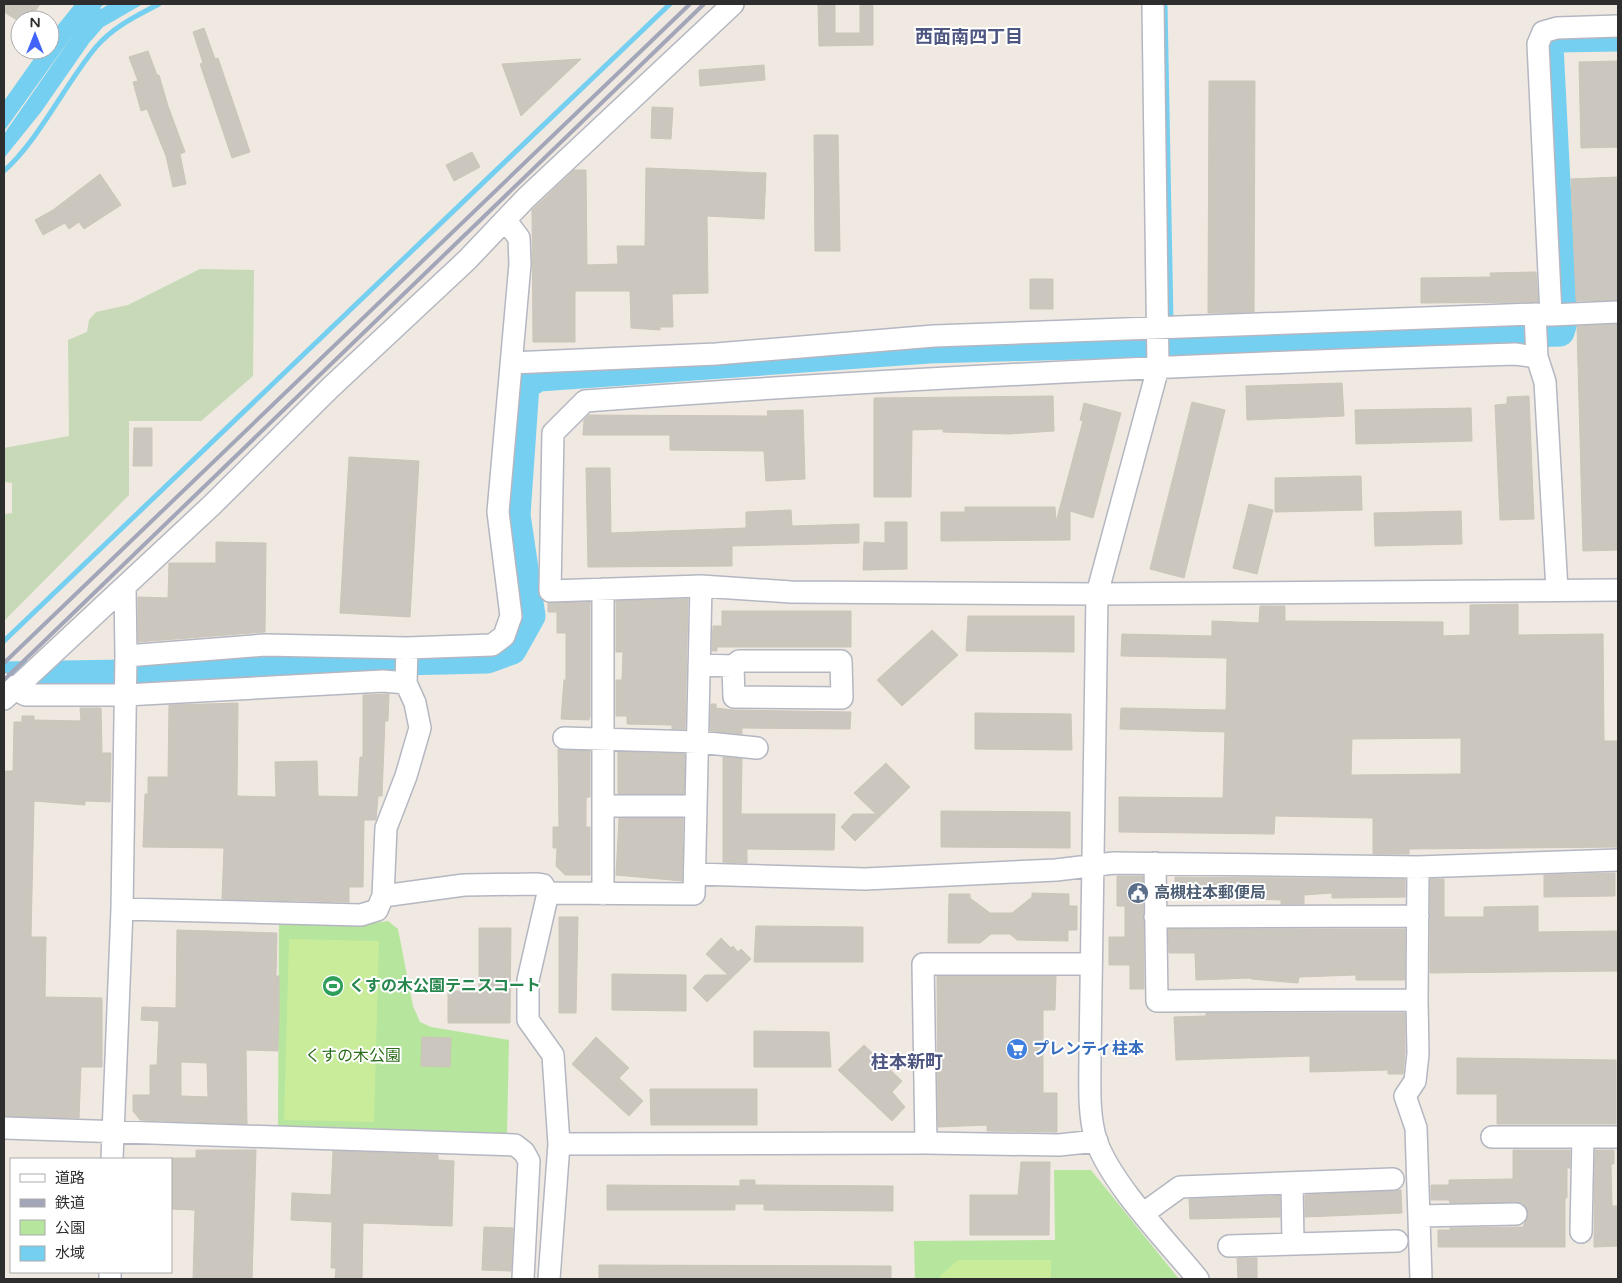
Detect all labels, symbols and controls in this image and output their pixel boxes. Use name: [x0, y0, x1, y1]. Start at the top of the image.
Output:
north arrow: [10, 10, 60, 60]
text: N: [29, 14, 41, 31]
district label: 西面南四丁目: [915, 26, 1023, 48]
public building icon: 高槻柱本郵便局: [1126, 881, 1150, 905]
place label: 高槻柱本郵便局: [1154, 883, 1266, 903]
sports icon: くすの木公園テニスコート: [321, 974, 345, 998]
place label: くすの木公園テニスコート: [349, 976, 541, 996]
supermarket icon: プレンティ柱本: [1005, 1037, 1029, 1061]
place label: プレンティ柱本: [1033, 1039, 1144, 1059]
park label: くすの木公園: [305, 1046, 401, 1066]
district label: 柱本新町: [871, 1051, 943, 1073]
legend: [10, 1158, 172, 1273]
text: 道路: [55, 1169, 85, 1187]
text: 鉄道: [55, 1194, 85, 1212]
text: 公園: [55, 1219, 85, 1237]
text: 水域: [55, 1244, 85, 1262]

